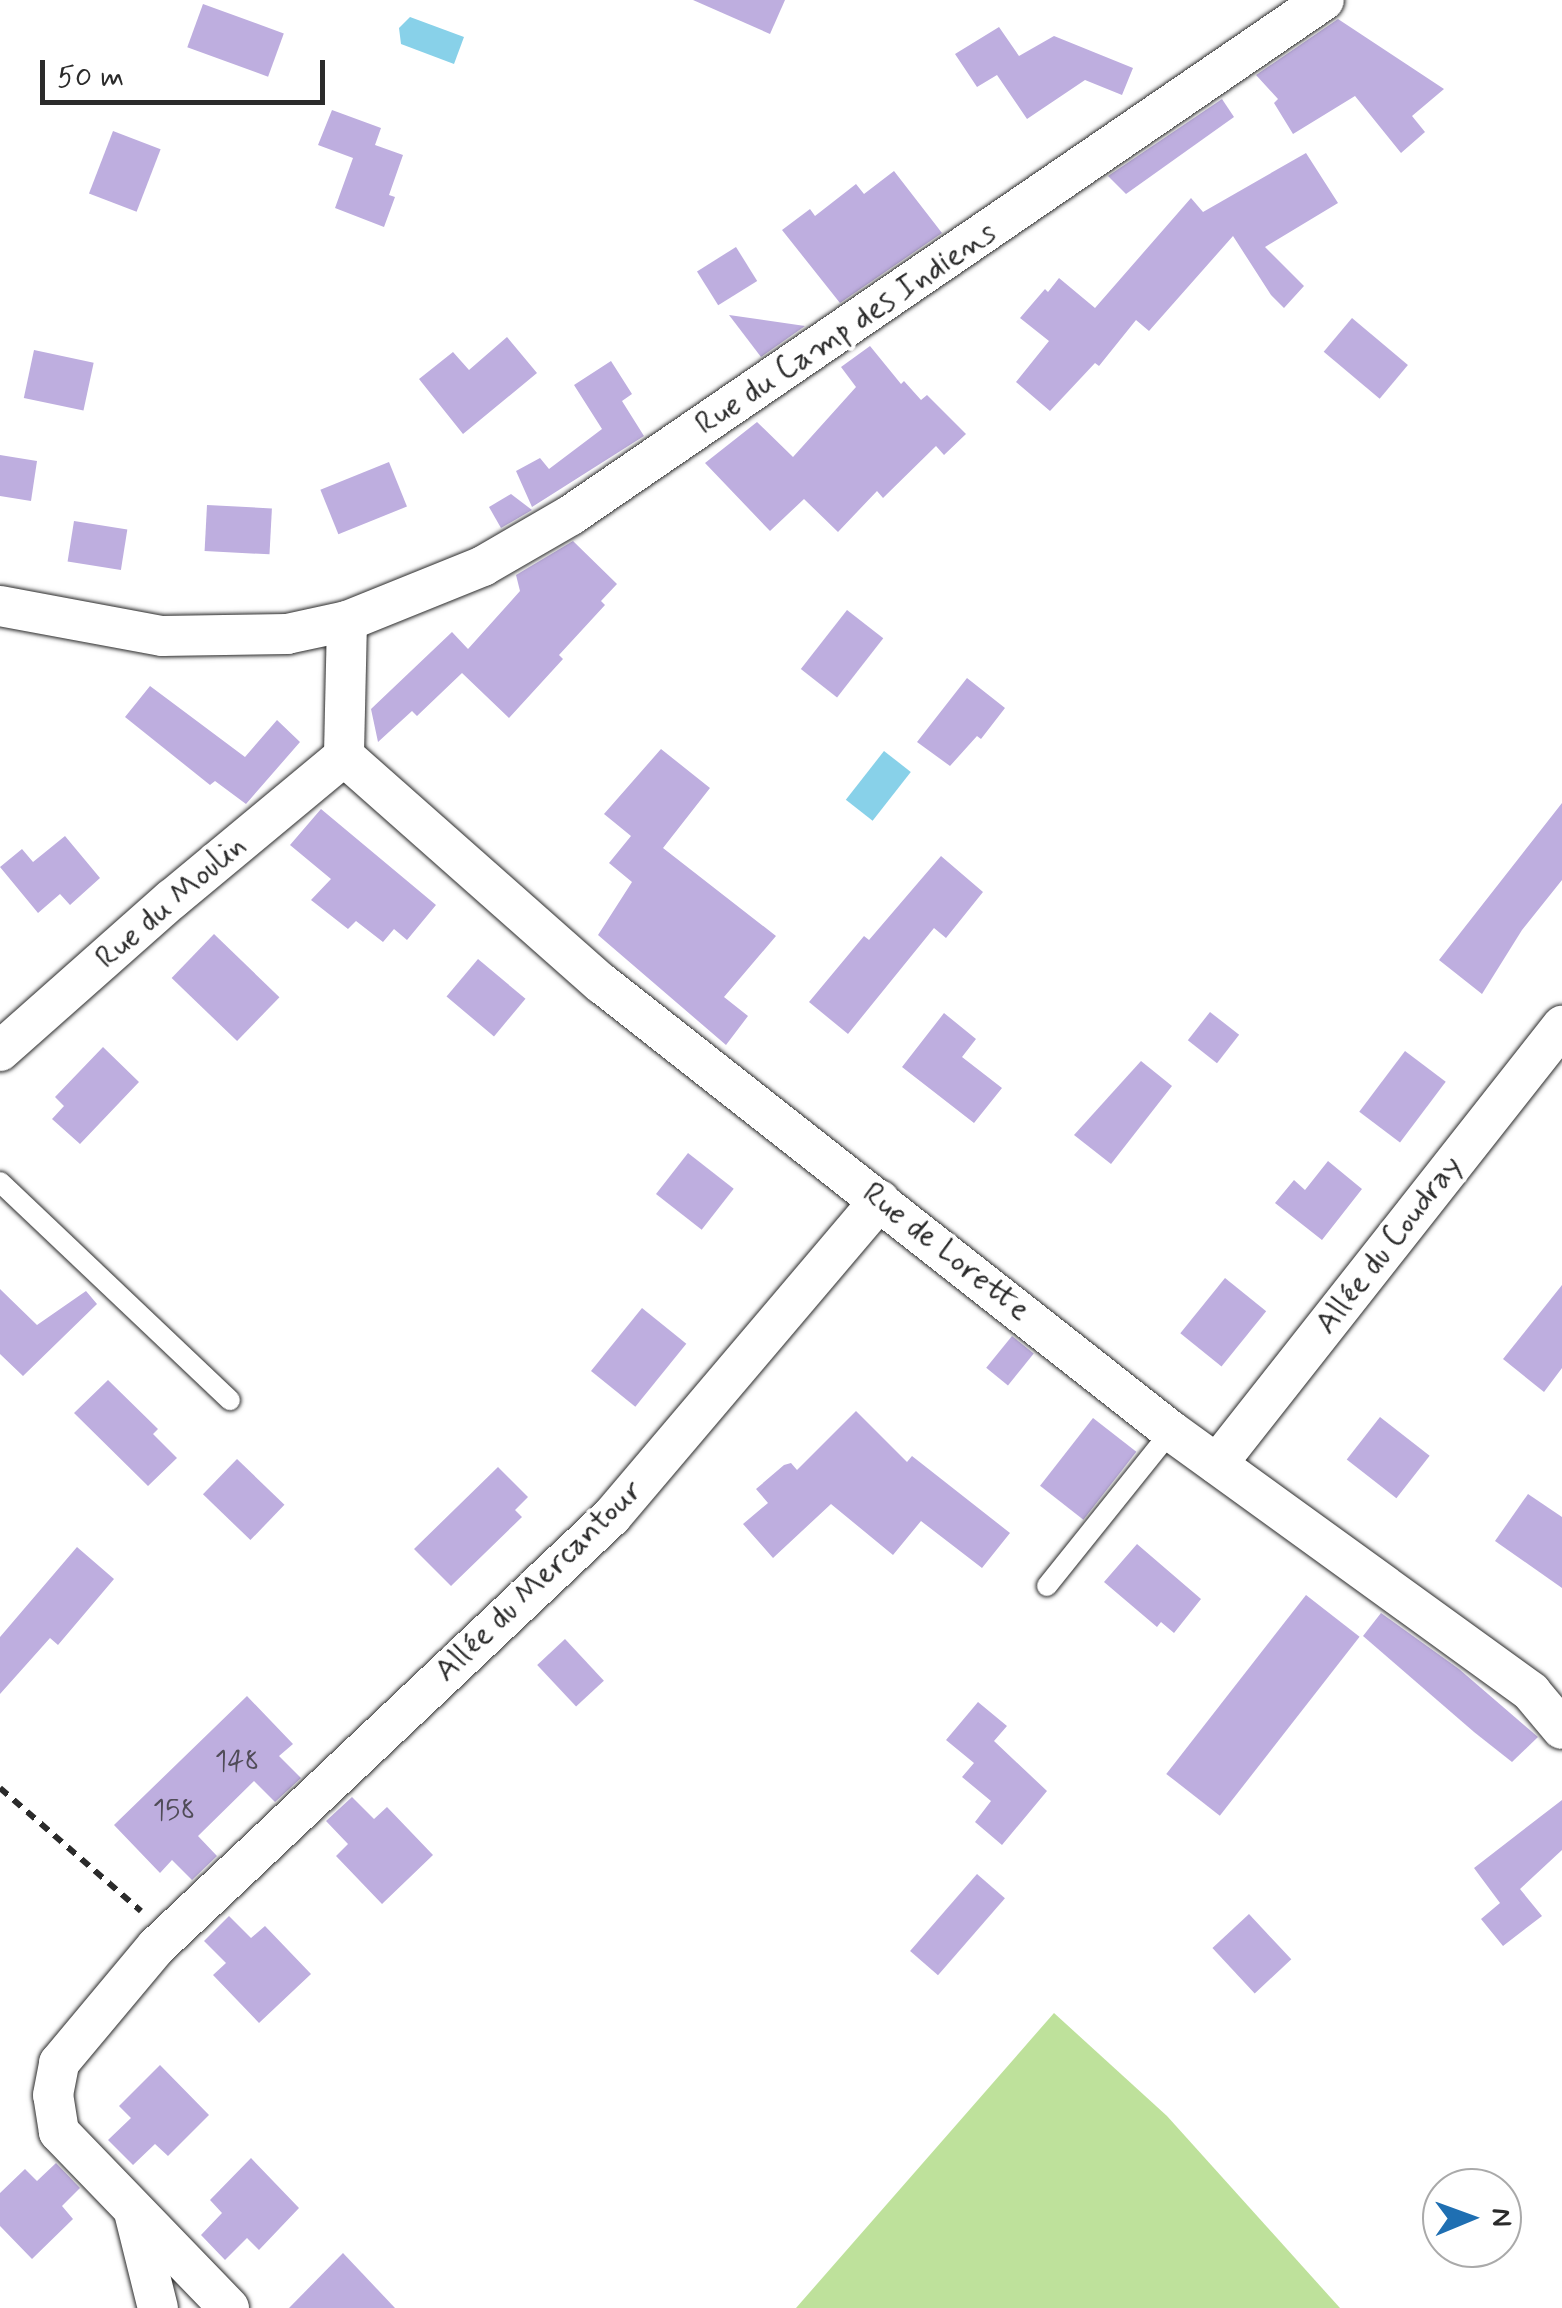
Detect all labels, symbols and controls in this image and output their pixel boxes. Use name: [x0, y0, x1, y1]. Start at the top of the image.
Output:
scale bar: [45, 40, 330, 102]
text: 50 m: [57, 58, 124, 97]
street label: Rue du Camp des Indiens: [691, 215, 1001, 443]
street label: Rue du Moulin: [90, 828, 252, 976]
street label: Allée du Coudray: [1305, 1145, 1473, 1345]
street label: Rue de Lorette: [853, 1174, 1039, 1330]
street label: Allée du Mercantour: [430, 1474, 648, 1688]
house number: 148: [215, 1746, 259, 1780]
house number: 158: [153, 1795, 195, 1829]
north arrow: [1422, 2168, 1522, 2268]
text: N: [1482, 2208, 1519, 2227]

